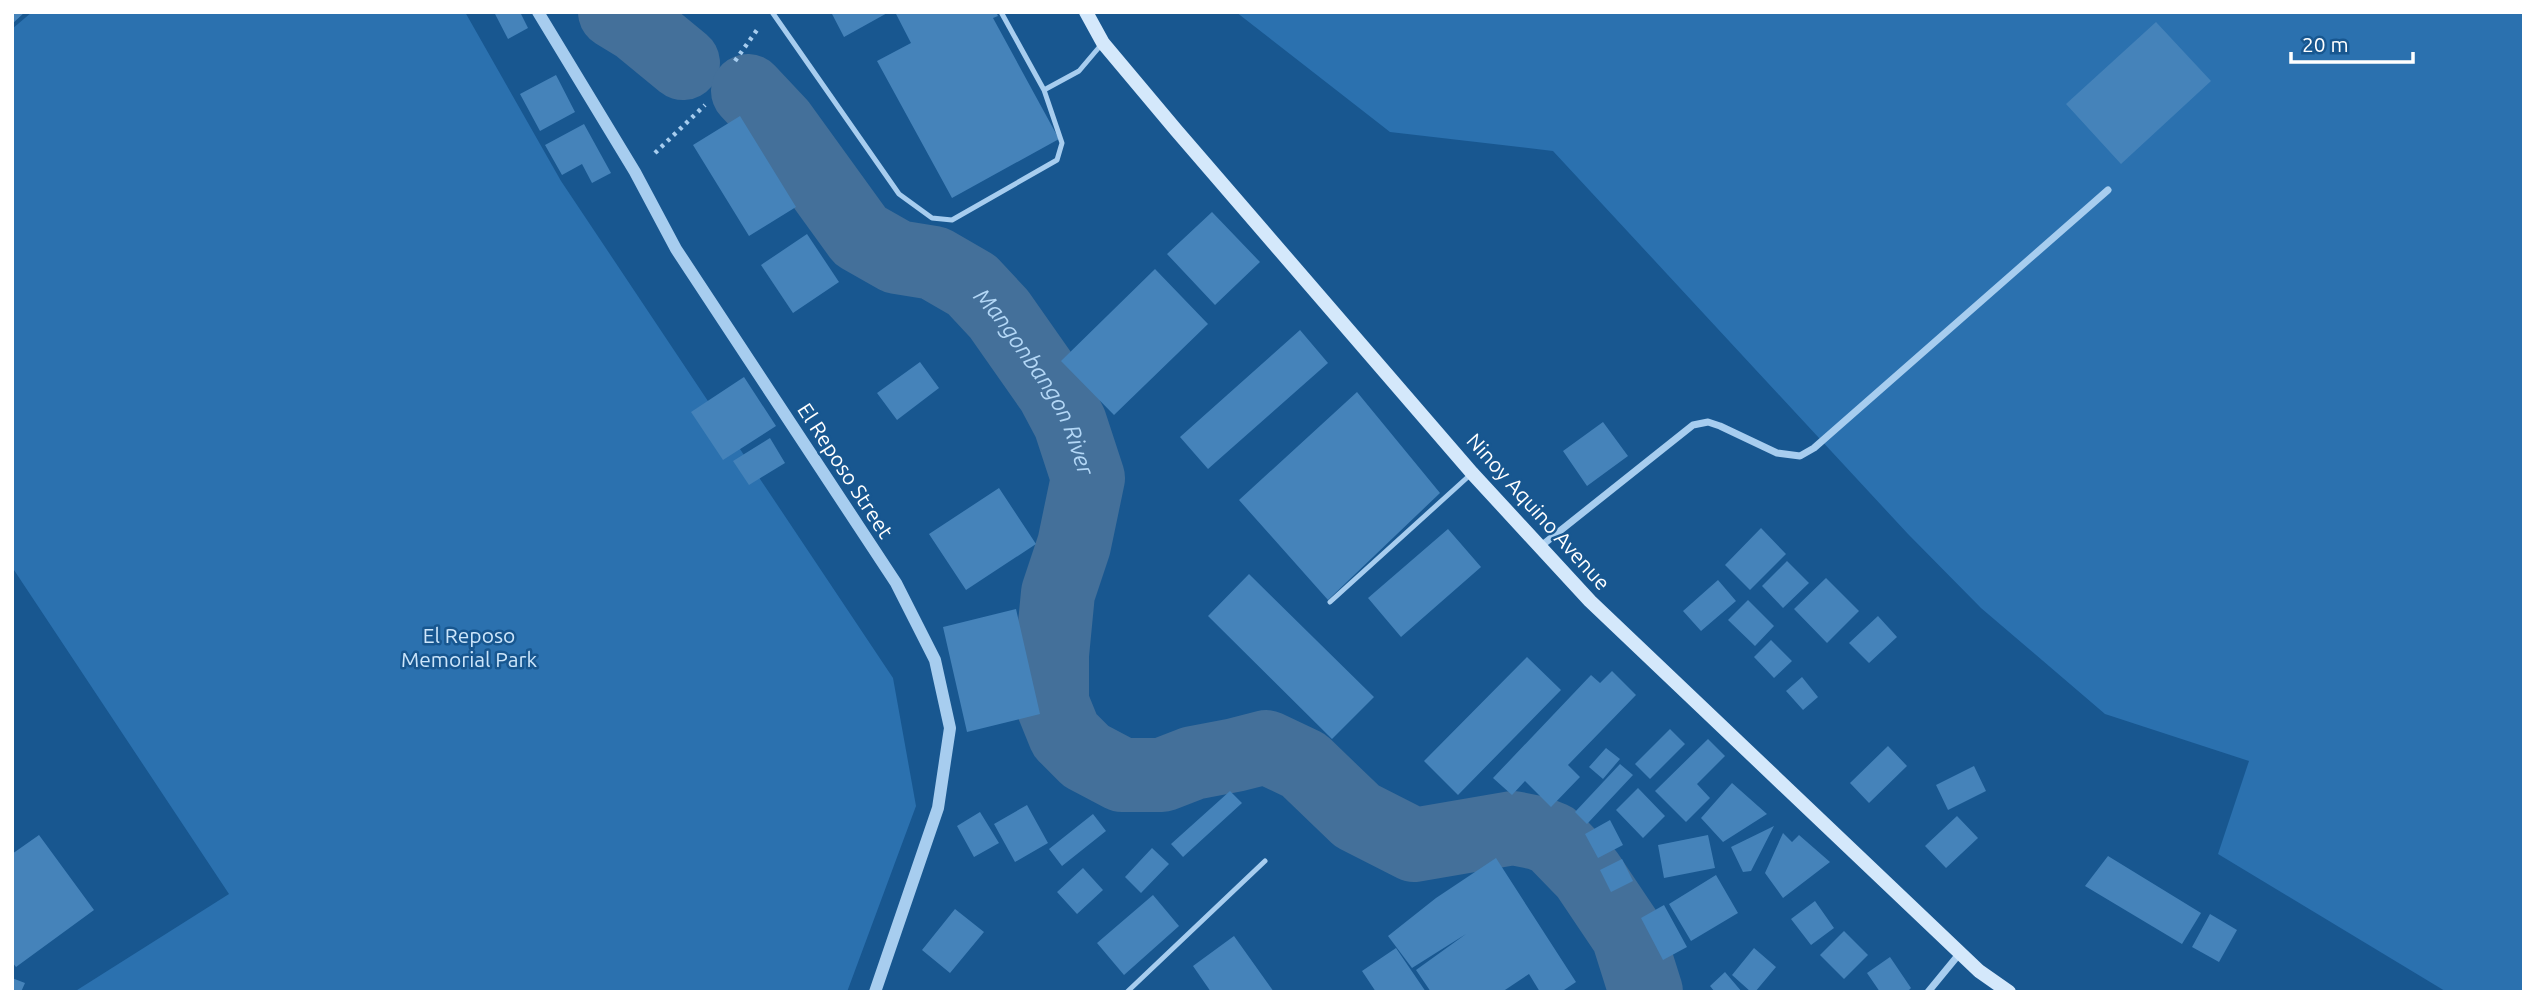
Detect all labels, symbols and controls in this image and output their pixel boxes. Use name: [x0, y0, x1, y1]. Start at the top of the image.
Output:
scale bar: [2291, 21, 2414, 65]
text: 20 m: [2302, 32, 2349, 56]
water label: Mangonbangon River: [970, 283, 1100, 479]
street label: El Reposo Street: [793, 398, 898, 542]
street label: Ninoy Aquino Avenue: [1462, 428, 1615, 594]
park label: El Reposo Memorial Park: [401, 623, 537, 671]

